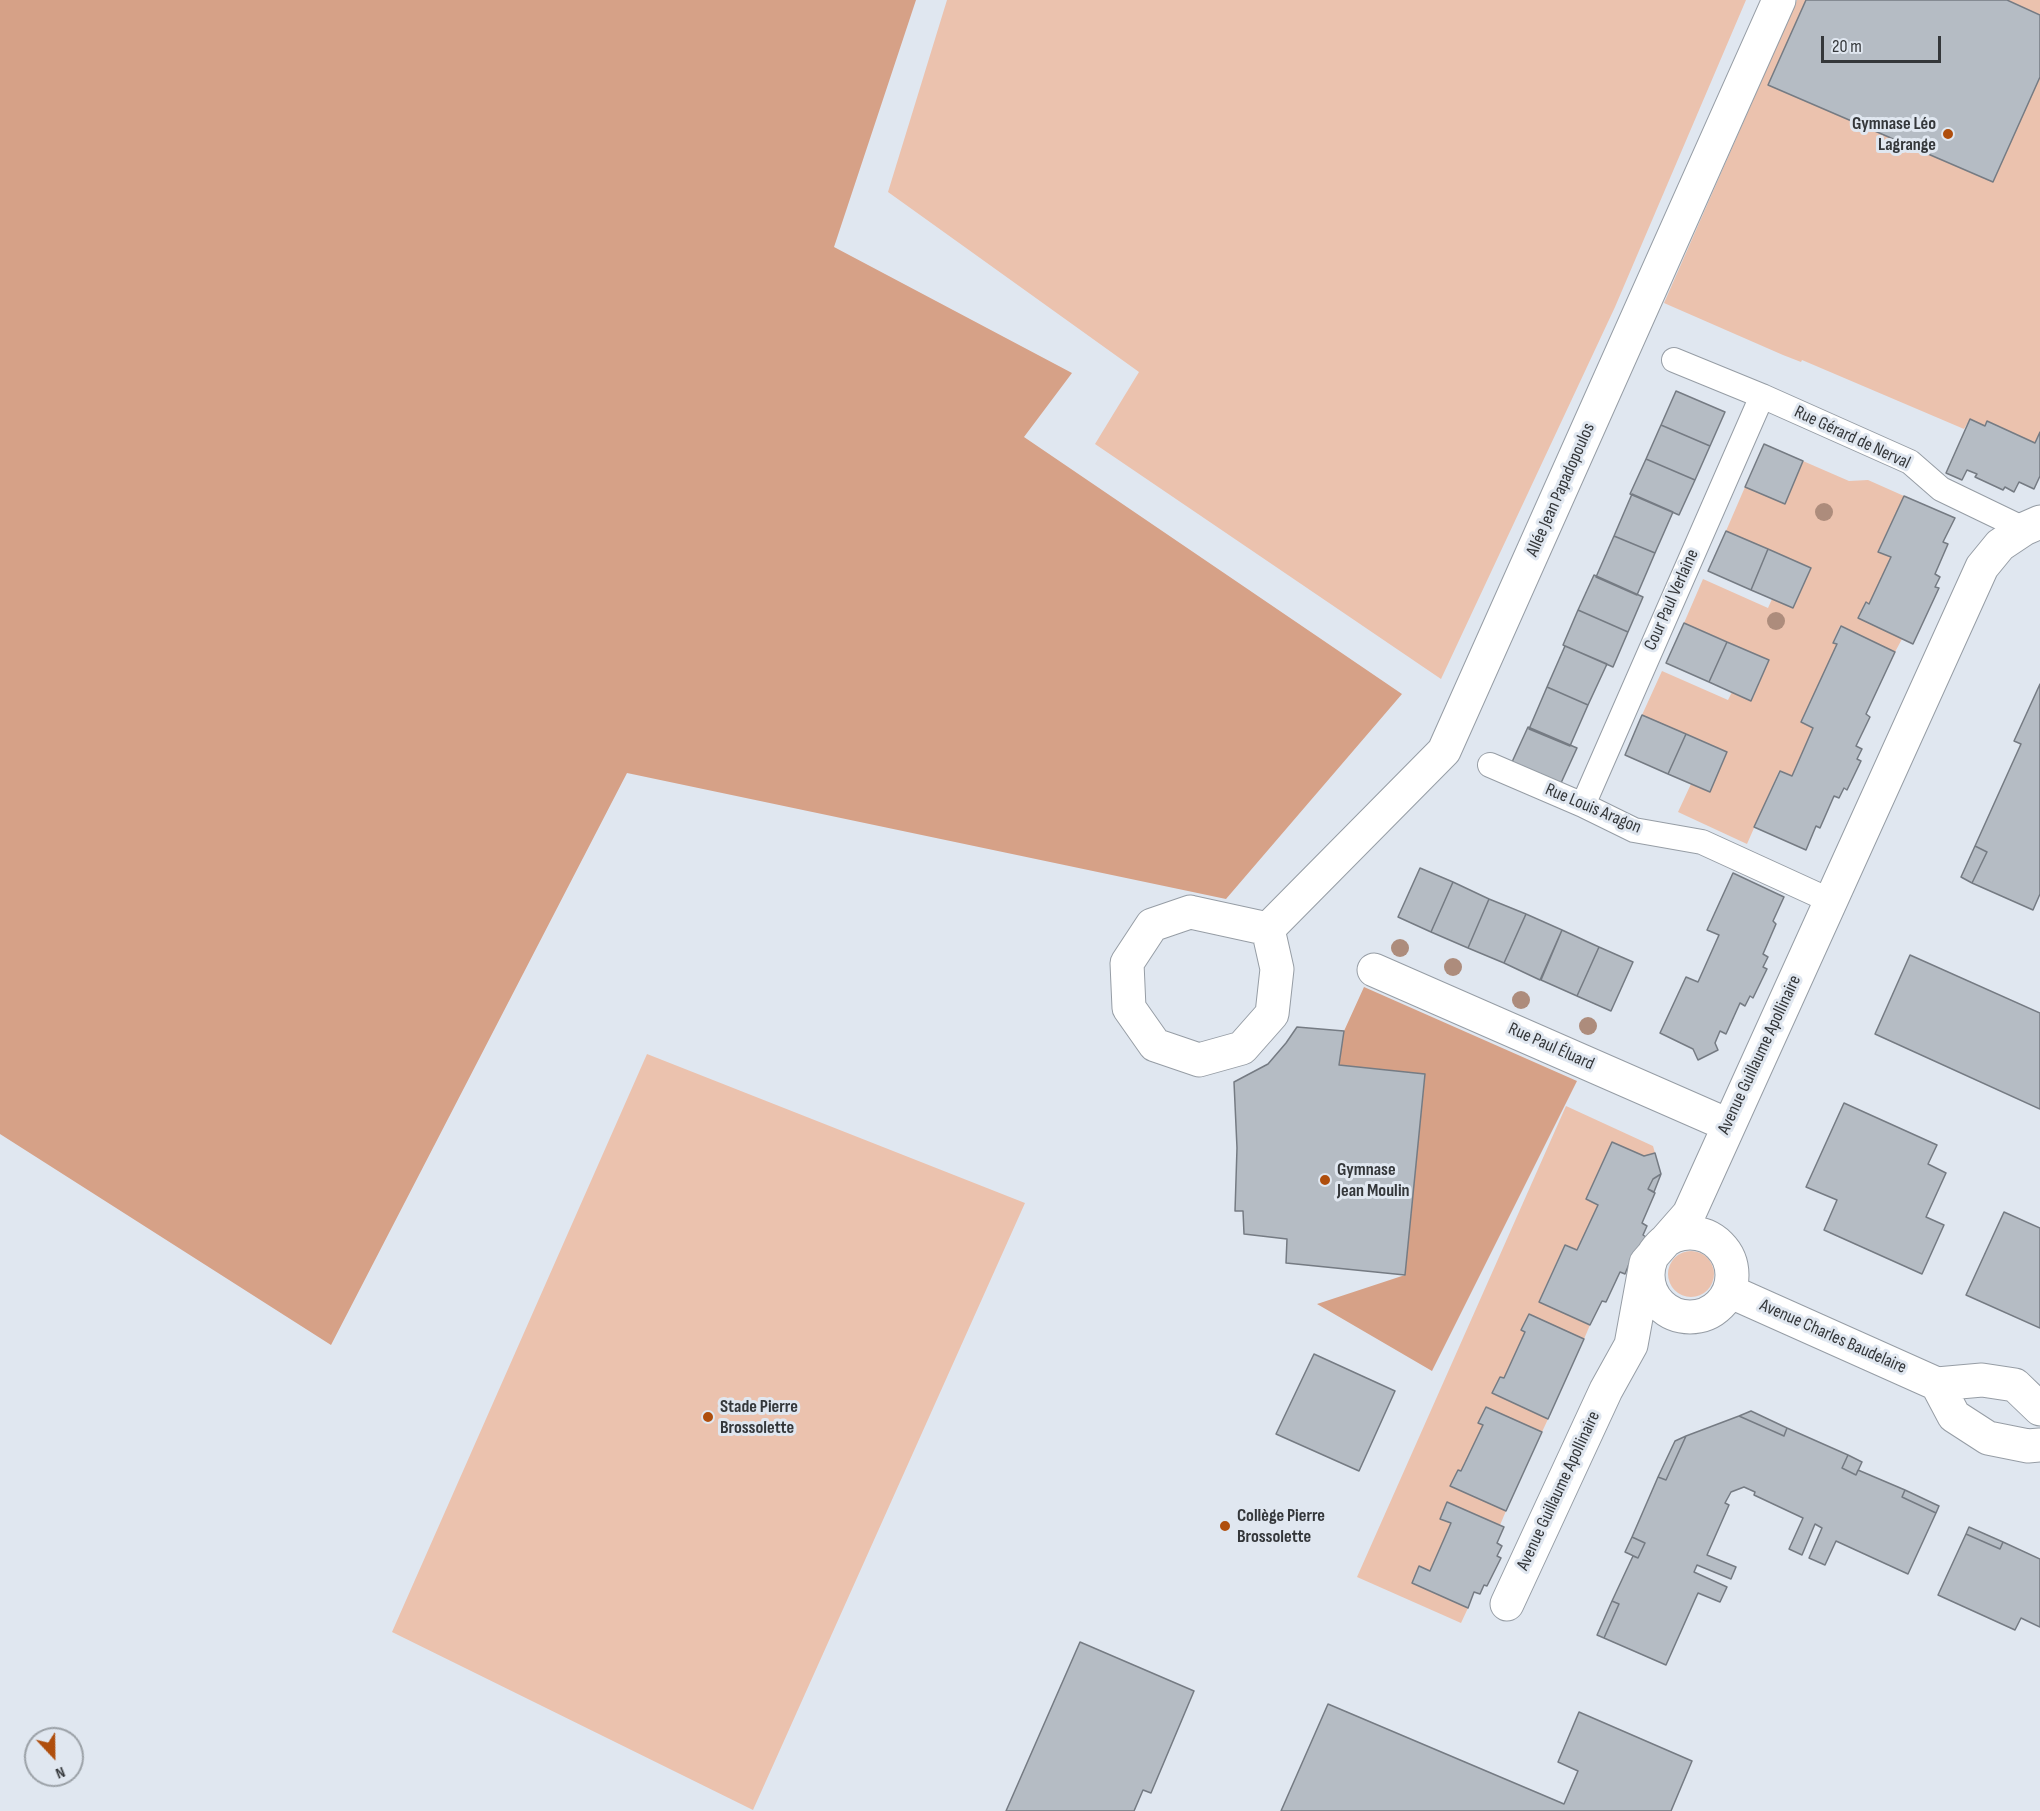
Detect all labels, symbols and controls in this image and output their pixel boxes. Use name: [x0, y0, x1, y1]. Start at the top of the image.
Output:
scale bar: [1824, 24, 1944, 62]
text: 20 m: [1832, 36, 1862, 57]
place label: Gymnase Léo Lagrange: [1852, 113, 1936, 156]
marker: Gymnase Léo Lagrange: [1941, 127, 1955, 141]
street label: Rue Gérard de Nerval: [1791, 402, 1913, 474]
street label: Allée Jean Papadopoulos: [1522, 420, 1600, 560]
street label: Cour Paul Verlaine: [1640, 546, 1704, 654]
street label: Rue Louis Aragon: [1542, 779, 1644, 839]
street label: Avenue Guillaume Apollinaire: [1714, 972, 1806, 1138]
street label: Rue Paul Éluard: [1505, 1019, 1597, 1075]
place label: Gymnase Jean Moulin: [1337, 1159, 1410, 1202]
marker: Gymnase Jean Moulin: [1318, 1173, 1332, 1187]
street label: Avenue Charles Baudelaire: [1756, 1295, 1910, 1379]
place label: Stade Pierre Brossolette: [720, 1396, 798, 1438]
street label: Avenue Guillaume Apollinaire: [1513, 1408, 1605, 1574]
marker: Stade Pierre Brossolette: [701, 1410, 715, 1424]
place label: Collège Pierre Brossolette: [1237, 1505, 1325, 1547]
marker: Collège Pierre Brossolette: [1218, 1519, 1232, 1533]
north arrow: [24, 1727, 84, 1787]
text: N: [53, 1762, 68, 1783]

